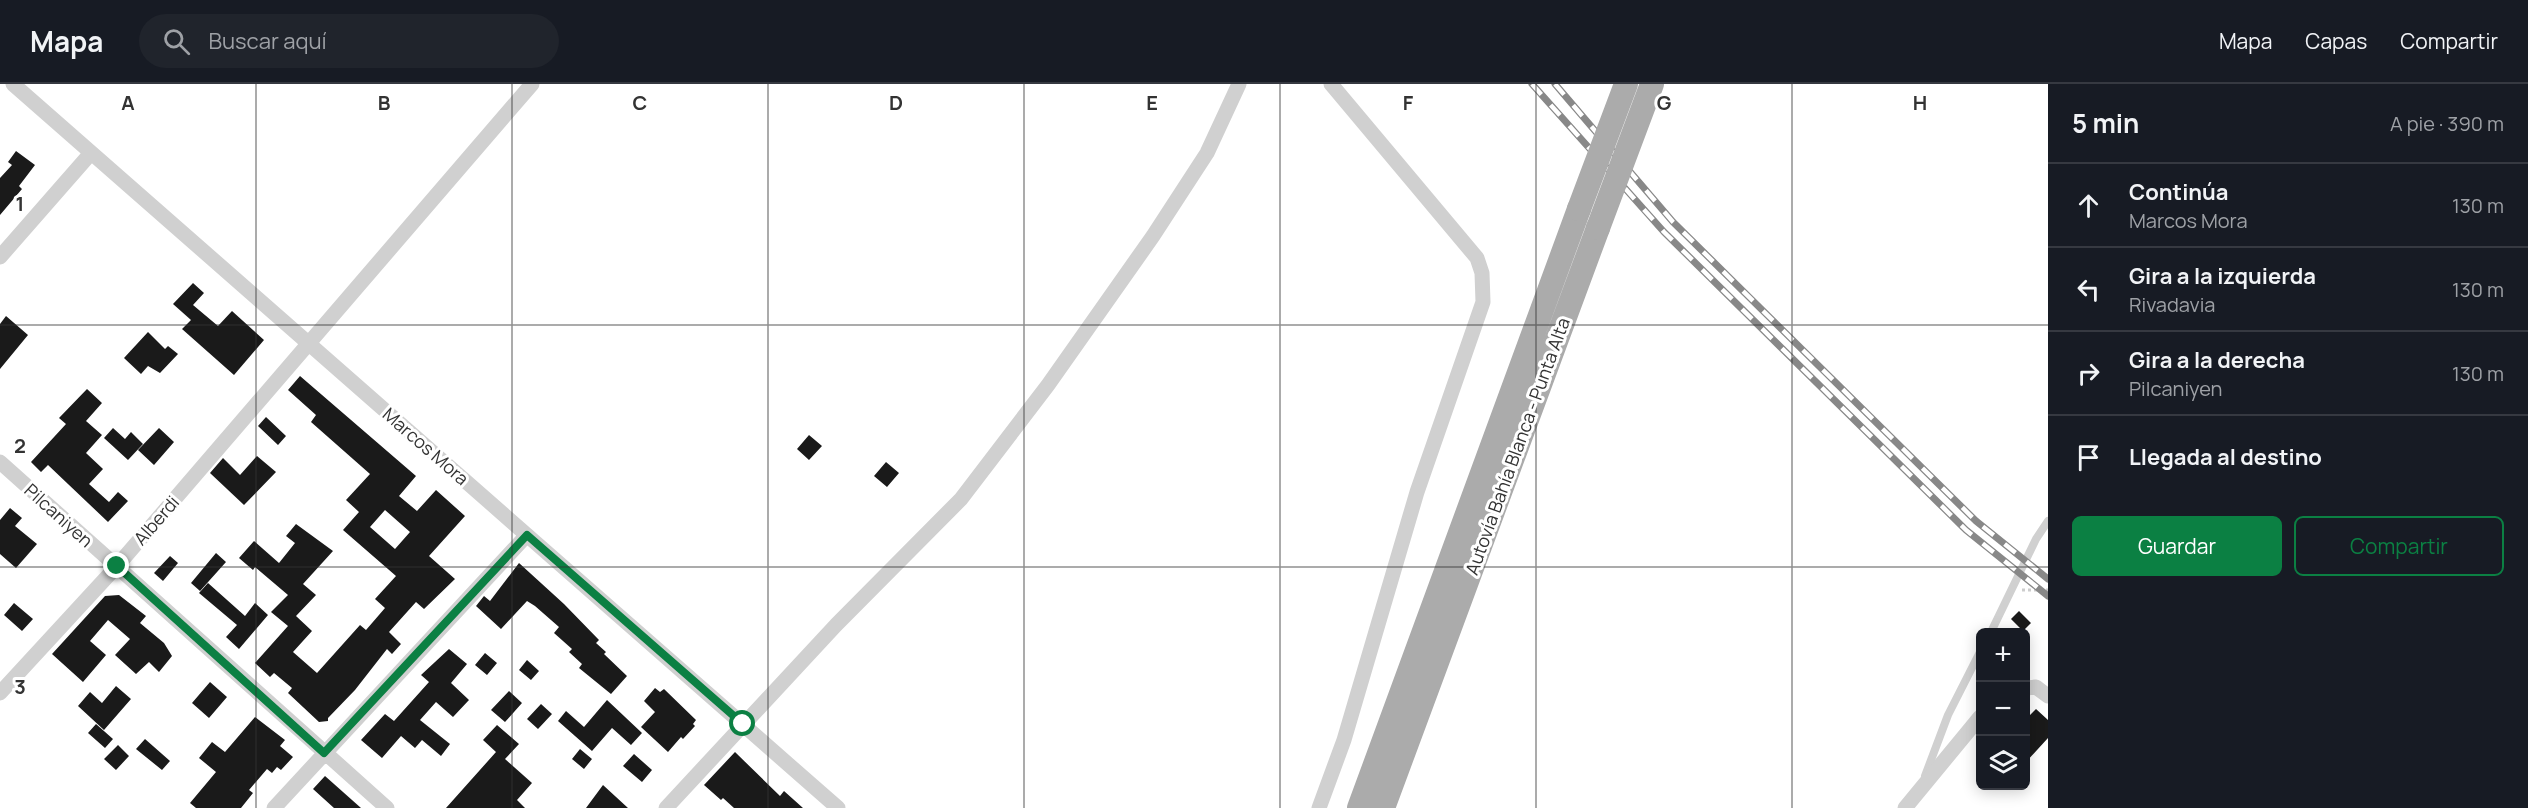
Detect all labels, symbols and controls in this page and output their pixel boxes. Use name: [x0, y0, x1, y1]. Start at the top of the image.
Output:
search box: [139, 14, 559, 68]
text: Mapa: [30, 22, 103, 60]
icon: search: [160, 25, 193, 58]
text: Buscar aquí: [208, 26, 327, 56]
text: Mapa: [2219, 27, 2272, 55]
text: Capas: [2305, 27, 2367, 55]
text: Compartir: [2400, 27, 2498, 55]
text: A: [121, 89, 135, 116]
text: B: [378, 89, 391, 116]
text: C: [633, 89, 647, 116]
text: D: [889, 89, 903, 116]
text: E: [1146, 89, 1158, 116]
text: F: [1403, 89, 1414, 116]
text: G: [1657, 89, 1672, 116]
text: H: [1913, 89, 1927, 116]
text: 5 min: [2072, 105, 2139, 141]
text: A pie · 390 m: [2390, 110, 2504, 137]
text: Continúa: [2129, 177, 2229, 207]
icon: ahead: [2072, 189, 2105, 222]
text: 1: [16, 190, 24, 217]
text: 130 m: [2452, 192, 2504, 219]
text: Marcos Mora: [2129, 207, 2248, 234]
text: Gira a la izquierda: [2129, 261, 2316, 291]
icon: left: [2072, 273, 2105, 306]
text: 130 m: [2452, 276, 2504, 303]
text: Rivadavia: [2129, 291, 2215, 318]
street label: Autovía Bahía Blanca - Punta Alta: [1459, 314, 1575, 578]
text: Gira a la derecha: [2129, 345, 2305, 375]
icon: right: [2072, 357, 2105, 390]
text: 130 m: [2452, 360, 2504, 387]
text: Pilcaniyen: [2129, 375, 2223, 402]
street label: Marcos Mora: [378, 402, 474, 490]
text: 2: [14, 432, 26, 459]
icon: arrive: [2072, 441, 2105, 474]
text: Llegada al destino: [2129, 442, 2322, 472]
street label: Pilcaniyen: [20, 478, 98, 552]
street label: Alberdi: [128, 490, 184, 550]
button: Guardar: [2072, 516, 2282, 576]
button: Compartir: [2294, 516, 2504, 576]
route end: [103, 552, 129, 578]
map controls: [1976, 628, 2030, 790]
button: +: [1976, 628, 2030, 682]
text: 3: [14, 673, 26, 700]
button: −: [1976, 682, 2030, 736]
route start: [729, 710, 755, 736]
button: layers: [1976, 736, 2030, 790]

